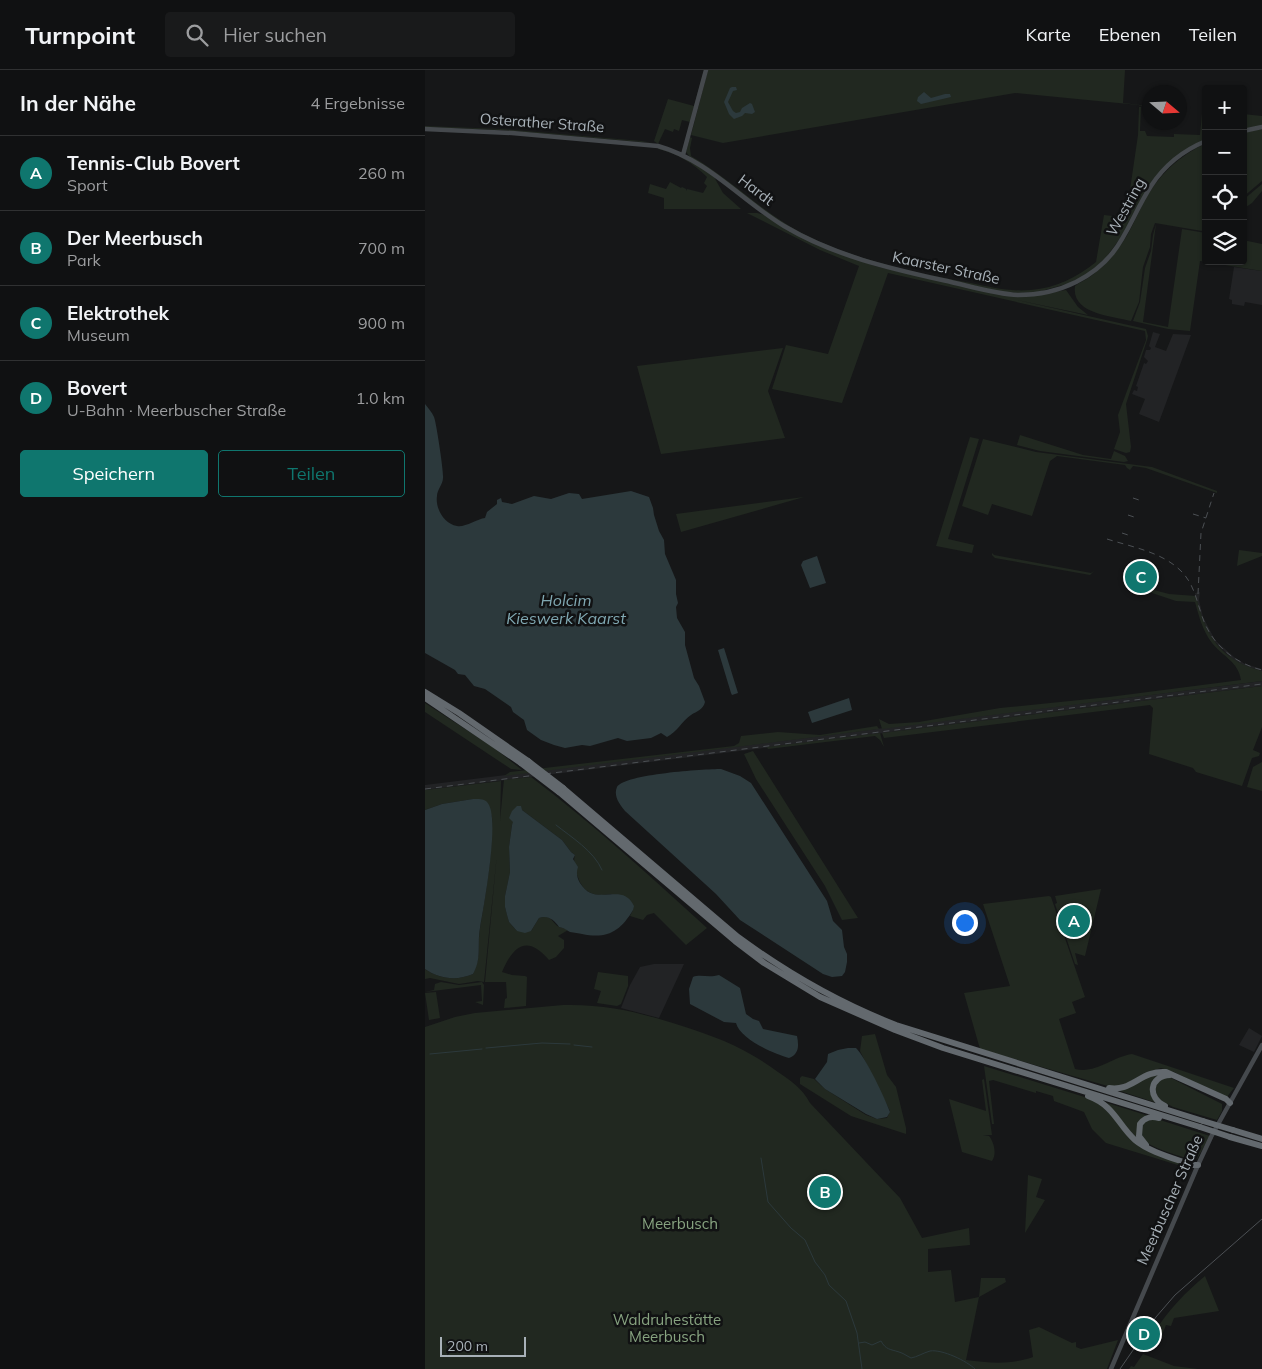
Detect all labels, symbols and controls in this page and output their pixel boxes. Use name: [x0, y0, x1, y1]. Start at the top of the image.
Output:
search box: [165, 12, 515, 57]
text: Turnpoint: [25, 20, 135, 50]
icon: search: [183, 21, 211, 49]
text: Hier suchen: [223, 23, 327, 47]
text: Karte: [1025, 23, 1071, 46]
text: Ebenen: [1099, 23, 1161, 46]
text: Teilen: [1189, 23, 1237, 46]
north arrow: [1142, 85, 1187, 130]
map controls: [1202, 85, 1247, 265]
button: +: [1202, 85, 1247, 130]
text: In der Nähe: [20, 90, 136, 116]
text: 4 Ergebnisse: [310, 93, 405, 113]
street label: Osterather Straße: [479, 109, 605, 136]
button: −: [1202, 130, 1247, 175]
text: Tennis-Club Bovert: [67, 151, 240, 175]
text: A: [30, 163, 42, 183]
text: 260 m: [358, 163, 405, 183]
street label: Hardt: [735, 170, 778, 209]
street label: Westring: [1102, 174, 1149, 239]
text: Sport: [67, 175, 108, 195]
button: locate: [1202, 175, 1247, 220]
button: layers: [1202, 220, 1247, 265]
text: Der Meerbusch: [67, 226, 203, 250]
text: B: [30, 238, 42, 258]
text: 700 m: [358, 238, 405, 258]
street label: Kaarster Straße: [891, 247, 1002, 288]
text: Park: [67, 250, 101, 270]
text: Elektrothek: [67, 301, 169, 325]
text: C: [31, 313, 41, 333]
text: 900 m: [358, 313, 405, 333]
text: Museum: [67, 325, 130, 345]
text: Bovert: [67, 376, 127, 400]
text: D: [30, 388, 42, 408]
text: 1.0 km: [356, 388, 405, 408]
text: U-Bahn · Meerbuscher Straße: [67, 400, 286, 420]
button: Speichern: [20, 450, 208, 497]
button: Teilen: [218, 450, 405, 497]
pin: C: [1125, 558, 1157, 596]
water label: Holcim Kieswerk Kaarst: [506, 590, 626, 628]
pin: A: [1058, 902, 1090, 940]
your location: [952, 910, 978, 936]
street label: Meerbuscher Straße: [1132, 1132, 1207, 1268]
pin: B: [809, 1173, 841, 1211]
park label: Meerbusch: [642, 1214, 718, 1233]
park label: Waldruhestätte Meerbusch: [613, 1310, 721, 1346]
pin: D: [1128, 1315, 1160, 1353]
scale bar: [440, 1334, 526, 1357]
text: 200 m: [447, 1337, 488, 1355]

